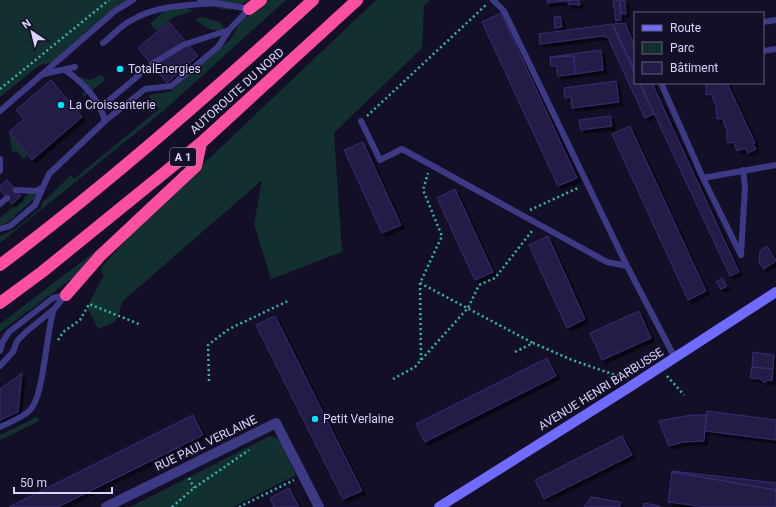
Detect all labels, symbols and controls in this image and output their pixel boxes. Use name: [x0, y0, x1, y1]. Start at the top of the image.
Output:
north arrow: [12, 12, 52, 52]
legend: [634, 12, 764, 84]
text: N: [20, 17, 34, 32]
text: Route: [670, 21, 701, 35]
text: Parc: [670, 41, 694, 55]
street label: AUTOROUTE DU NORD: [187, 45, 287, 137]
text: Bâtiment: [670, 61, 718, 75]
place label: TotalEnergies: [128, 62, 201, 76]
marker: TotalEnergies: [115, 64, 125, 74]
place label: La Croissanterie: [69, 98, 156, 112]
marker: La Croissanterie: [56, 100, 66, 110]
road number: A 1: [170, 148, 196, 166]
street label: AVENUE HENRI BARBUSSE: [536, 345, 666, 433]
street label: RUE PAUL VERLAINE: [153, 412, 259, 474]
place label: Petit Verlaine: [323, 412, 394, 426]
marker: Petit Verlaine: [310, 414, 320, 424]
scale bar: [14, 469, 112, 495]
text: 50 m: [20, 476, 47, 490]

